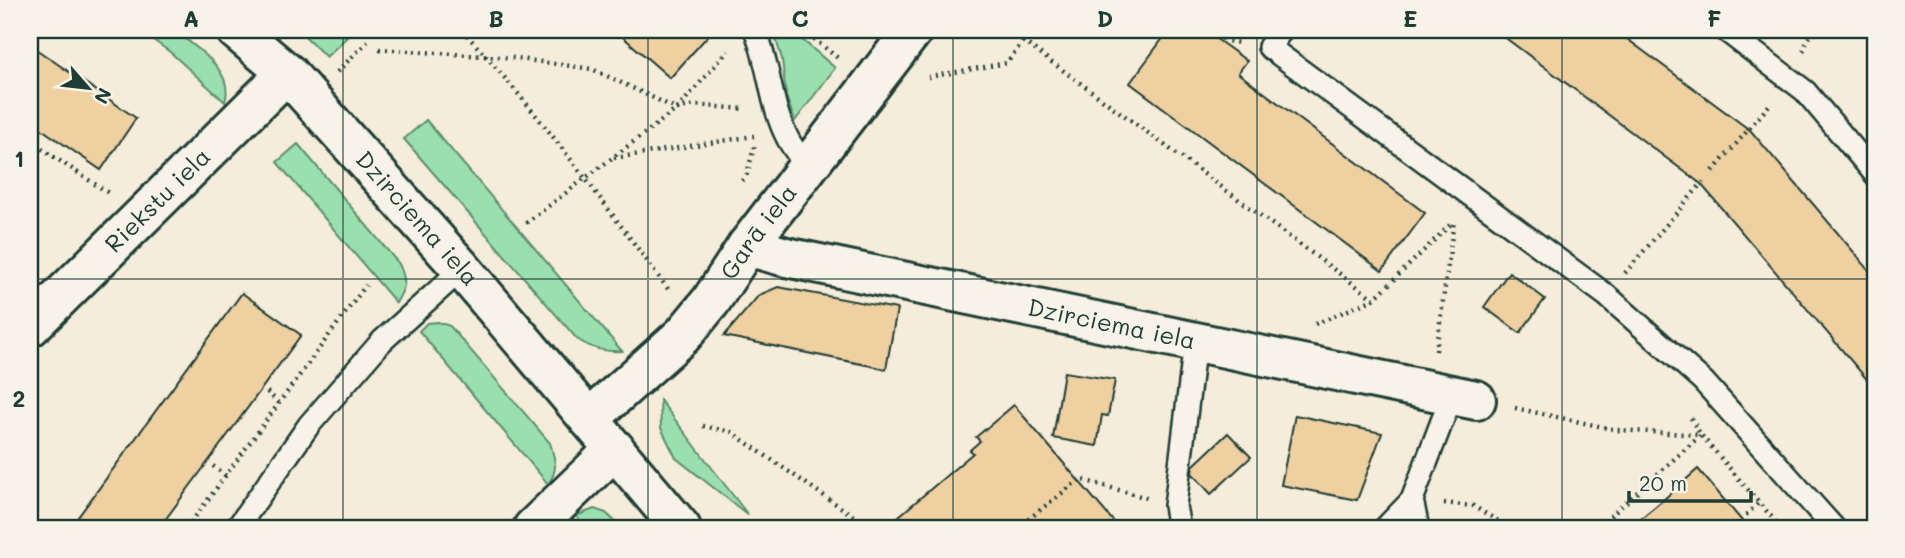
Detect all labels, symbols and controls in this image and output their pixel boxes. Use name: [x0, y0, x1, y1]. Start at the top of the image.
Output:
text: A: [183, 3, 199, 33]
text: B: [488, 3, 504, 33]
text: C: [791, 3, 809, 33]
text: D: [1097, 3, 1113, 33]
text: E: [1403, 3, 1417, 33]
text: F: [1707, 3, 1721, 33]
north arrow: [52, 52, 122, 122]
text: N: [89, 84, 118, 108]
street label: Riekstu iela: [97, 140, 216, 258]
text: 1: [14, 143, 24, 173]
street label: Dzirciema iela: [350, 144, 487, 292]
street label: Garā iela: [712, 177, 803, 285]
street label: Dzirciema iela: [1025, 291, 1199, 355]
text: 2: [13, 383, 25, 413]
scale bar: [1629, 460, 1751, 504]
text: 20 m: [1639, 469, 1687, 496]

